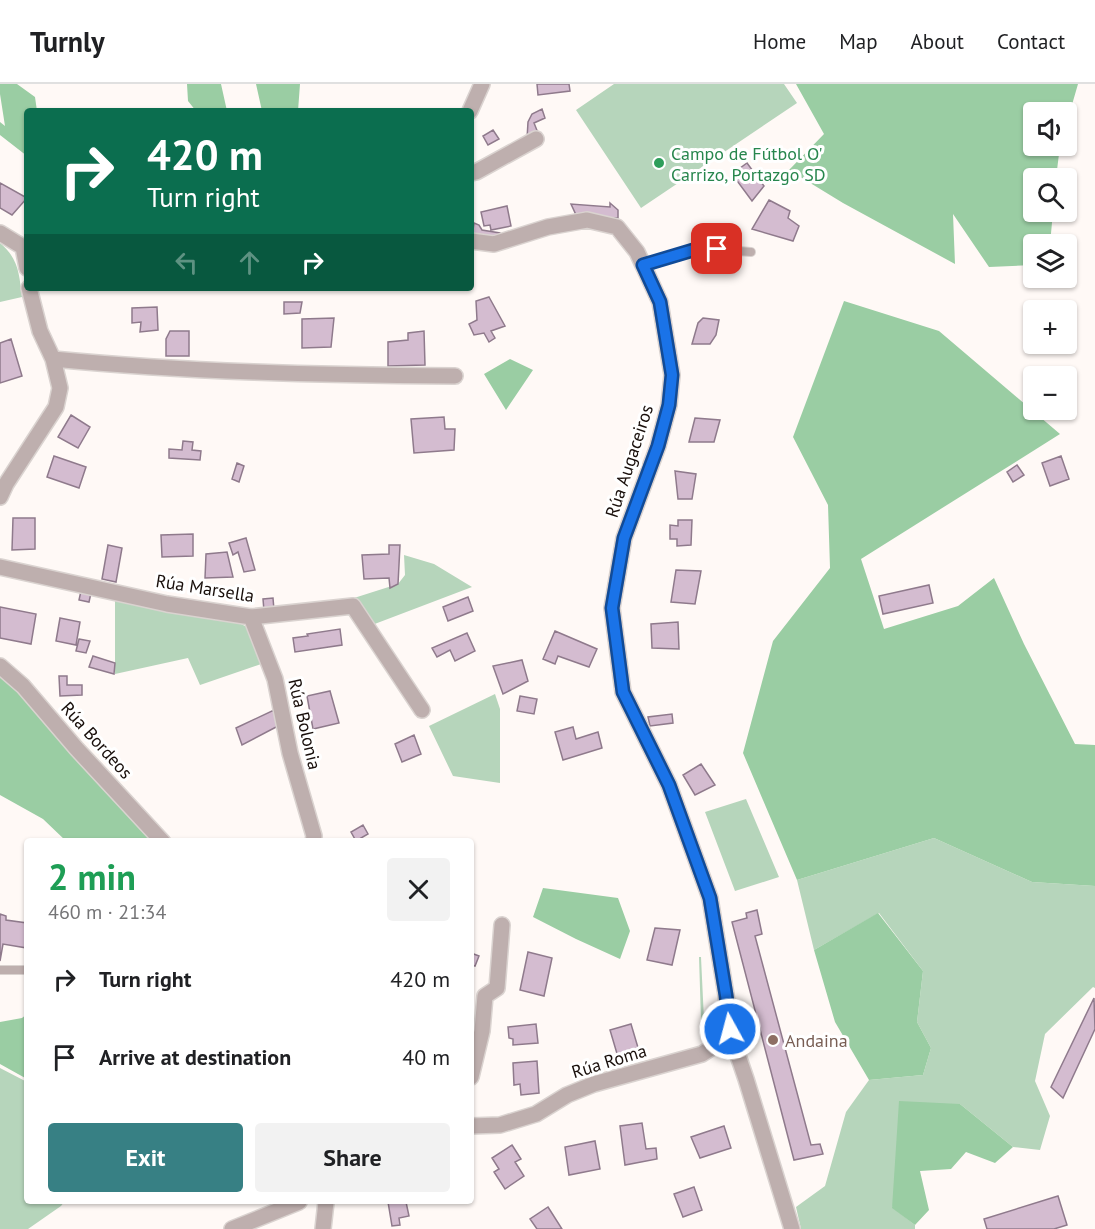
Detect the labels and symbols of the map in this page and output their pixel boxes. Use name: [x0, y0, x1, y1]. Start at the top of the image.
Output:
place label: Campo de Fútbol O' Carrizo, Portazgo SD: [671, 142, 826, 186]
marker: Campo de Fútbol O' Carrizo, Portazgo SD: [652, 156, 666, 170]
pin: [691, 223, 742, 274]
street label: Rúa Augaceiros: [600, 402, 658, 520]
street label: Rúa Marsella: [154, 569, 256, 607]
street label: Rúa Bolonia: [283, 676, 327, 772]
street label: Rúa Bordeos: [56, 697, 138, 783]
position arrow: [698, 997, 762, 1061]
place label: Andaina: [785, 1029, 848, 1052]
marker: Andaina: [766, 1033, 780, 1047]
street label: Rúa Roma: [569, 1039, 649, 1083]

